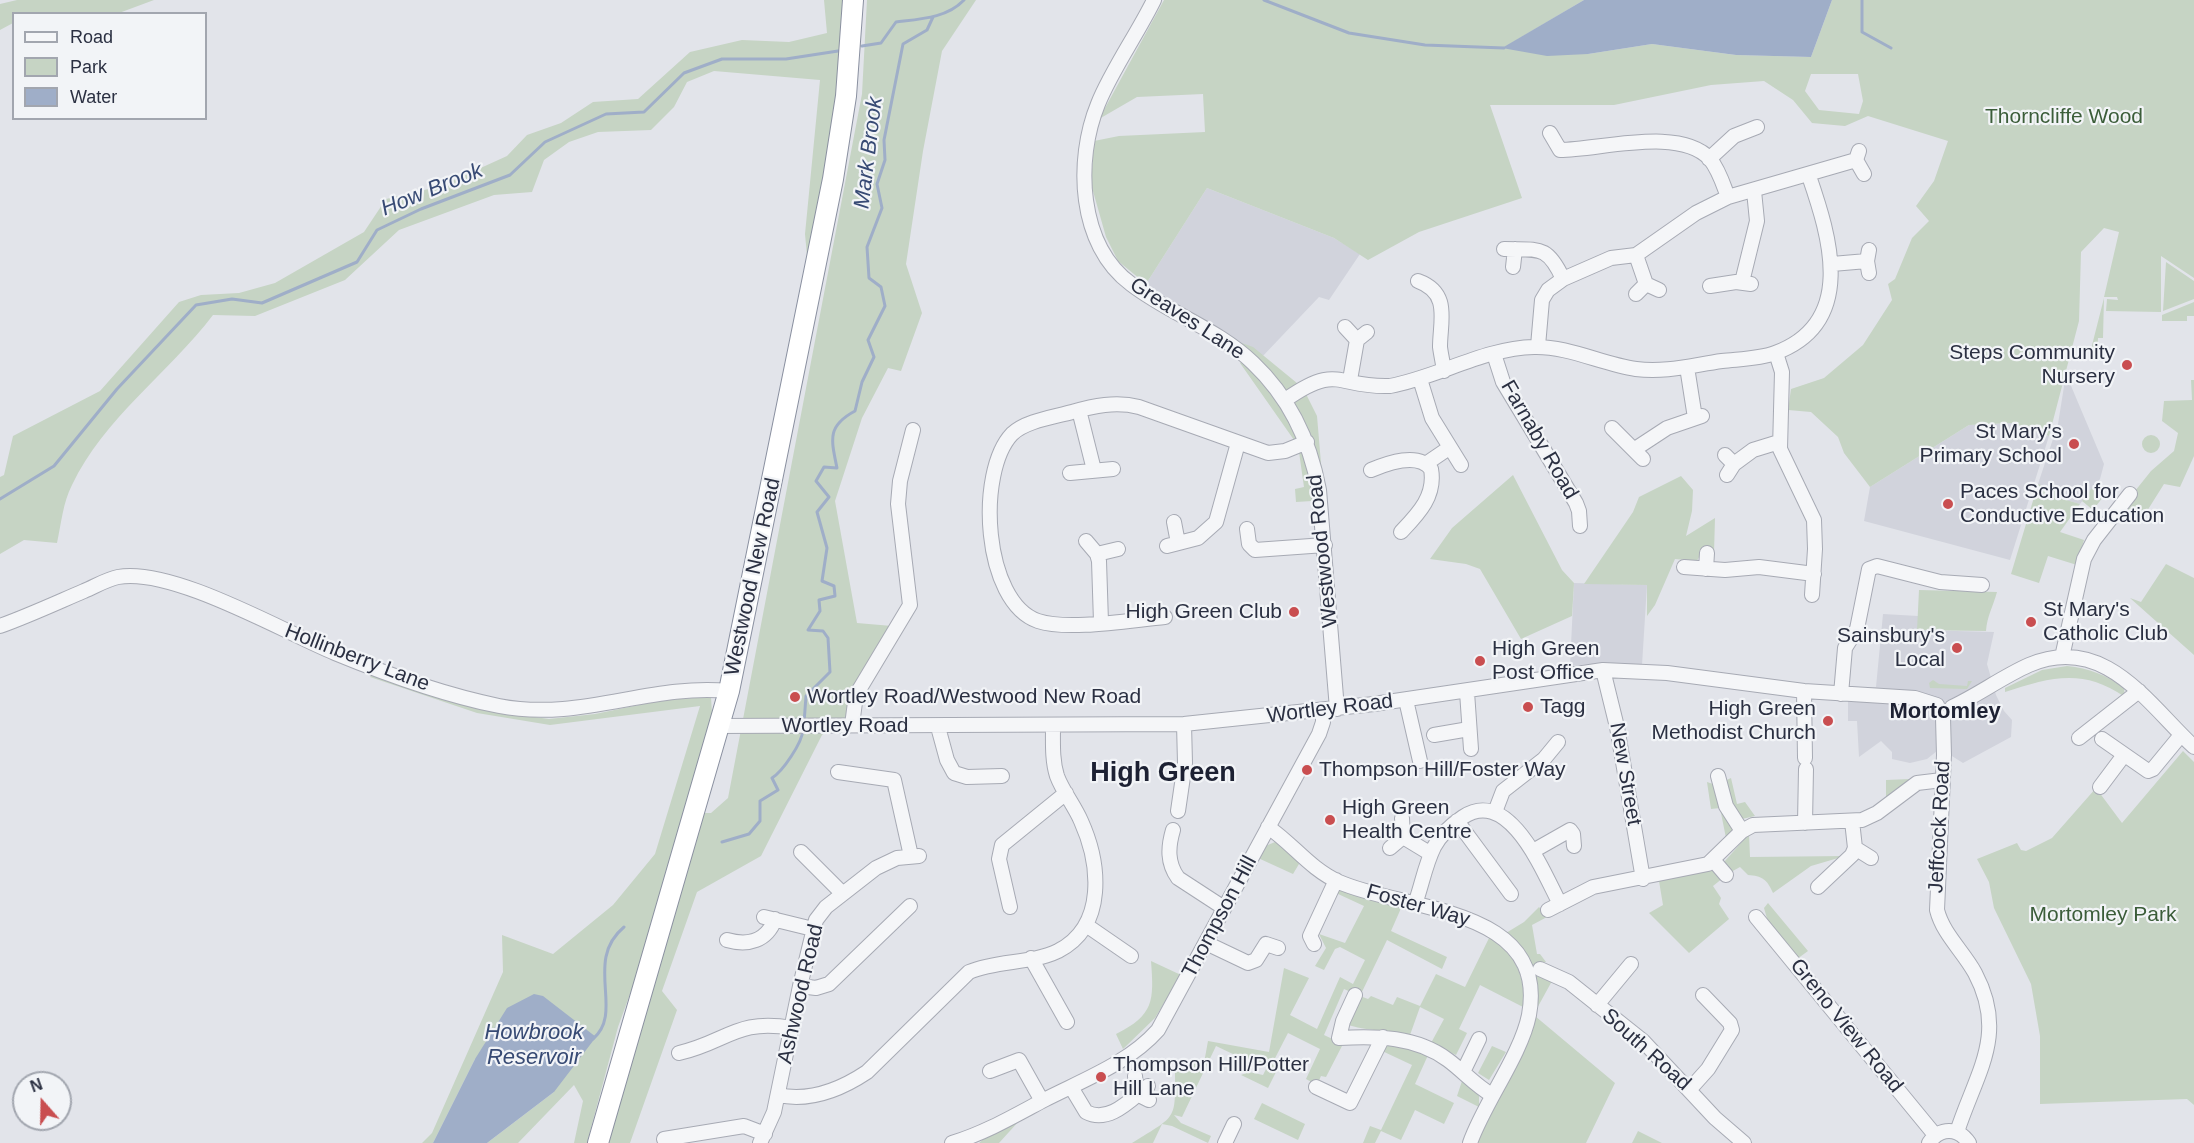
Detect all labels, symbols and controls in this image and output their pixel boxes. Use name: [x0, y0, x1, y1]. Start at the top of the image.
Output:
legend: [12, 12, 207, 120]
text: Road: [70, 27, 113, 47]
text: Park: [70, 57, 107, 77]
text: Water: [70, 87, 117, 107]
water label: Mark Brook: [849, 96, 889, 210]
park label: Thorncliffe Wood: [1985, 104, 2143, 130]
water label: How Brook: [377, 158, 487, 222]
street label: Greaves Lane: [1125, 273, 1249, 365]
place label: Steps Community Nursery: [1949, 340, 2115, 390]
marker: Steps Community Nursery: [2120, 358, 2134, 372]
street label: Farnaby Road: [1495, 376, 1583, 504]
place label: St Mary's Primary School: [1920, 419, 2062, 469]
marker: St Mary's Primary School: [2067, 437, 2081, 451]
street label: Westwood Road: [1302, 473, 1344, 629]
street label: Westwood New Road: [720, 476, 786, 678]
place label: Paces School for Conductive Education: [1960, 479, 2164, 529]
marker: Paces School for Conductive Education: [1941, 497, 1955, 511]
place label: St Mary's Catholic Club: [2043, 597, 2168, 647]
place label: High Green Club: [1126, 599, 1282, 625]
marker: High Green Club: [1287, 605, 1301, 619]
marker: St Mary's Catholic Club: [2024, 615, 2038, 629]
street label: Hollinberry Lane: [281, 619, 433, 697]
place label: Sainsbury's Local: [1837, 623, 1945, 673]
place label: High Green Post Office: [1492, 636, 1599, 686]
marker: Sainsbury's Local: [1950, 641, 1964, 655]
marker: High Green Post Office: [1473, 654, 1487, 668]
place label: Wortley Road/Westwood New Road: [807, 684, 1141, 710]
street label: Wortley Road: [1266, 689, 1394, 729]
marker: Wortley Road/Westwood New Road: [788, 690, 802, 704]
place label: Tagg: [1540, 694, 1586, 720]
place label: High Green Methodist Church: [1651, 696, 1816, 746]
district label: Mortomley: [1889, 699, 2001, 725]
marker: Tagg: [1521, 700, 1535, 714]
street label: Wortley Road: [782, 713, 908, 739]
marker: High Green Methodist Church: [1821, 714, 1835, 728]
street label: New Street: [1604, 721, 1646, 827]
place label: Thompson Hill/Foster Way: [1319, 757, 1566, 783]
district label: High Green: [1090, 758, 1236, 790]
street label: Jeffcock Road: [1924, 760, 1956, 894]
marker: Thompson Hill/Foster Way: [1300, 763, 1314, 777]
place label: High Green Health Centre: [1342, 795, 1472, 845]
marker: High Green Health Centre: [1323, 813, 1337, 827]
street label: Thompson Hill: [1177, 852, 1263, 982]
street label: Foster Way: [1363, 879, 1473, 933]
park label: Mortomley Park: [2029, 902, 2177, 928]
street label: Ashwood Road: [773, 922, 829, 1066]
street label: Greno View Road: [1784, 954, 1908, 1098]
street label: South Road: [1596, 1004, 1696, 1096]
water label: Howbrook Reservoir: [484, 1020, 584, 1072]
place label: Thompson Hill/Potter Hill Lane: [1113, 1052, 1309, 1102]
marker: Thompson Hill/Potter Hill Lane: [1094, 1070, 1108, 1084]
north arrow: [12, 1071, 72, 1131]
text: N: [28, 1076, 45, 1095]

